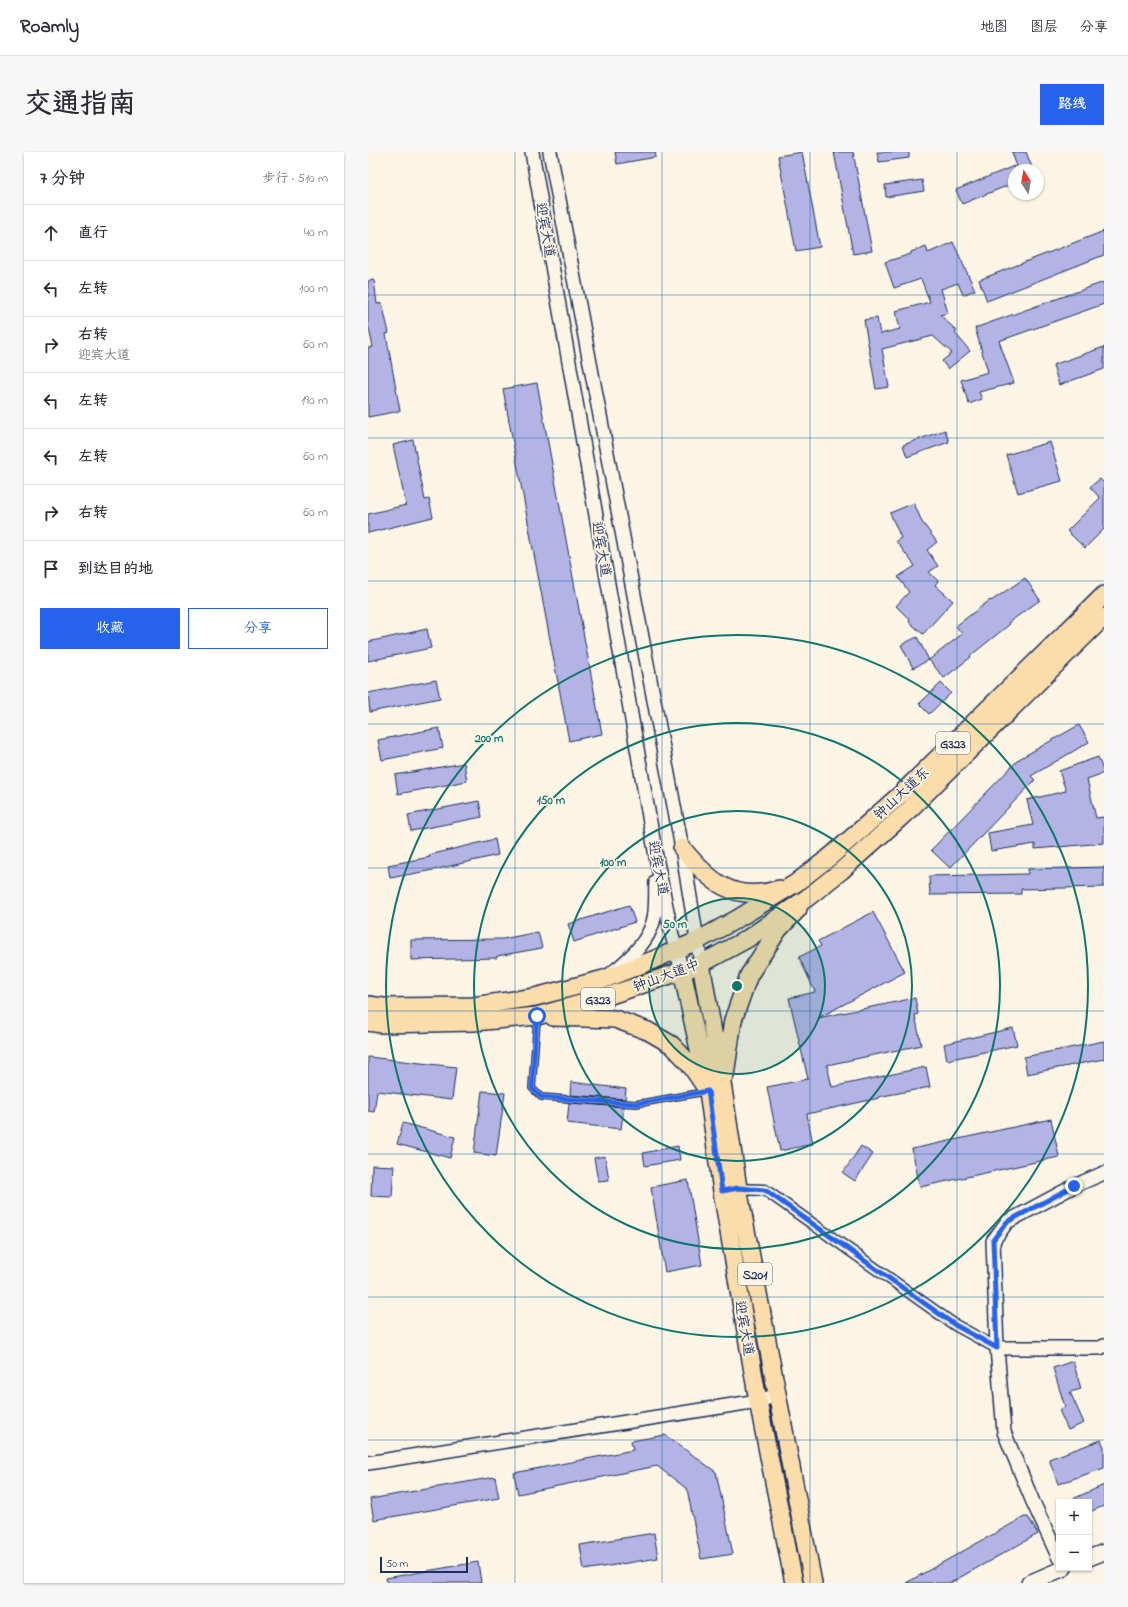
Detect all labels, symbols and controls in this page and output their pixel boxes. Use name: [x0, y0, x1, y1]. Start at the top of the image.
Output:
text: Roamly: [20, 14, 79, 41]
text: 地图: [980, 17, 1008, 38]
text: 图层: [1030, 17, 1058, 38]
text: 分享: [1080, 17, 1108, 38]
button: 路线: [1040, 84, 1104, 125]
text: 交通指南: [24, 85, 136, 126]
north arrow: [1008, 164, 1044, 200]
text: 7 分钟: [40, 166, 85, 191]
text: 步行 · 510 m: [262, 169, 328, 188]
street label: 迎宾大道: [529, 201, 560, 260]
icon: ahead: [40, 222, 62, 244]
text: 直行: [78, 222, 108, 244]
text: 40 m: [304, 223, 328, 242]
icon: left: [40, 278, 62, 300]
text: 左转: [78, 278, 108, 300]
text: 100 m: [299, 279, 328, 298]
text: 右转: [78, 324, 108, 346]
icon: right: [40, 334, 62, 356]
text: 60 m: [303, 335, 328, 354]
text: 迎宾大道: [78, 346, 130, 365]
icon: left: [40, 390, 62, 412]
text: 左转: [78, 390, 108, 412]
text: 190 m: [301, 391, 328, 410]
icon: left: [40, 446, 62, 468]
text: 左转: [78, 446, 108, 468]
text: 60 m: [303, 447, 328, 466]
icon: right: [40, 502, 62, 524]
text: 右转: [78, 502, 108, 524]
text: 60 m: [303, 503, 328, 522]
street label: 迎宾大道: [585, 520, 616, 579]
icon: arrive: [40, 558, 62, 580]
text: 到达目的地: [78, 558, 153, 580]
button: 收藏: [40, 608, 180, 649]
button: 分享: [188, 608, 328, 649]
text: 200 m: [474, 730, 504, 748]
road number: G323: [936, 732, 970, 754]
street label: 钟山大道东: [869, 763, 935, 826]
text: 150 m: [537, 792, 566, 810]
street label: 迎宾大道: [642, 839, 673, 898]
text: 100 m: [600, 854, 627, 872]
text: 50 m: [663, 916, 688, 934]
street label: 钟山大道中: [630, 955, 703, 998]
centre of rings: [730, 979, 744, 993]
road number: G323: [581, 988, 615, 1010]
route start: [528, 1007, 546, 1025]
route end: [1065, 1177, 1083, 1195]
road number: S201: [738, 1263, 772, 1285]
street label: 迎宾大道: [728, 1299, 759, 1358]
map controls: [1056, 1499, 1092, 1571]
button: +: [1056, 1499, 1092, 1535]
button: −: [1056, 1535, 1092, 1571]
scale bar: [380, 1555, 468, 1574]
text: 50 m: [386, 1556, 408, 1572]

